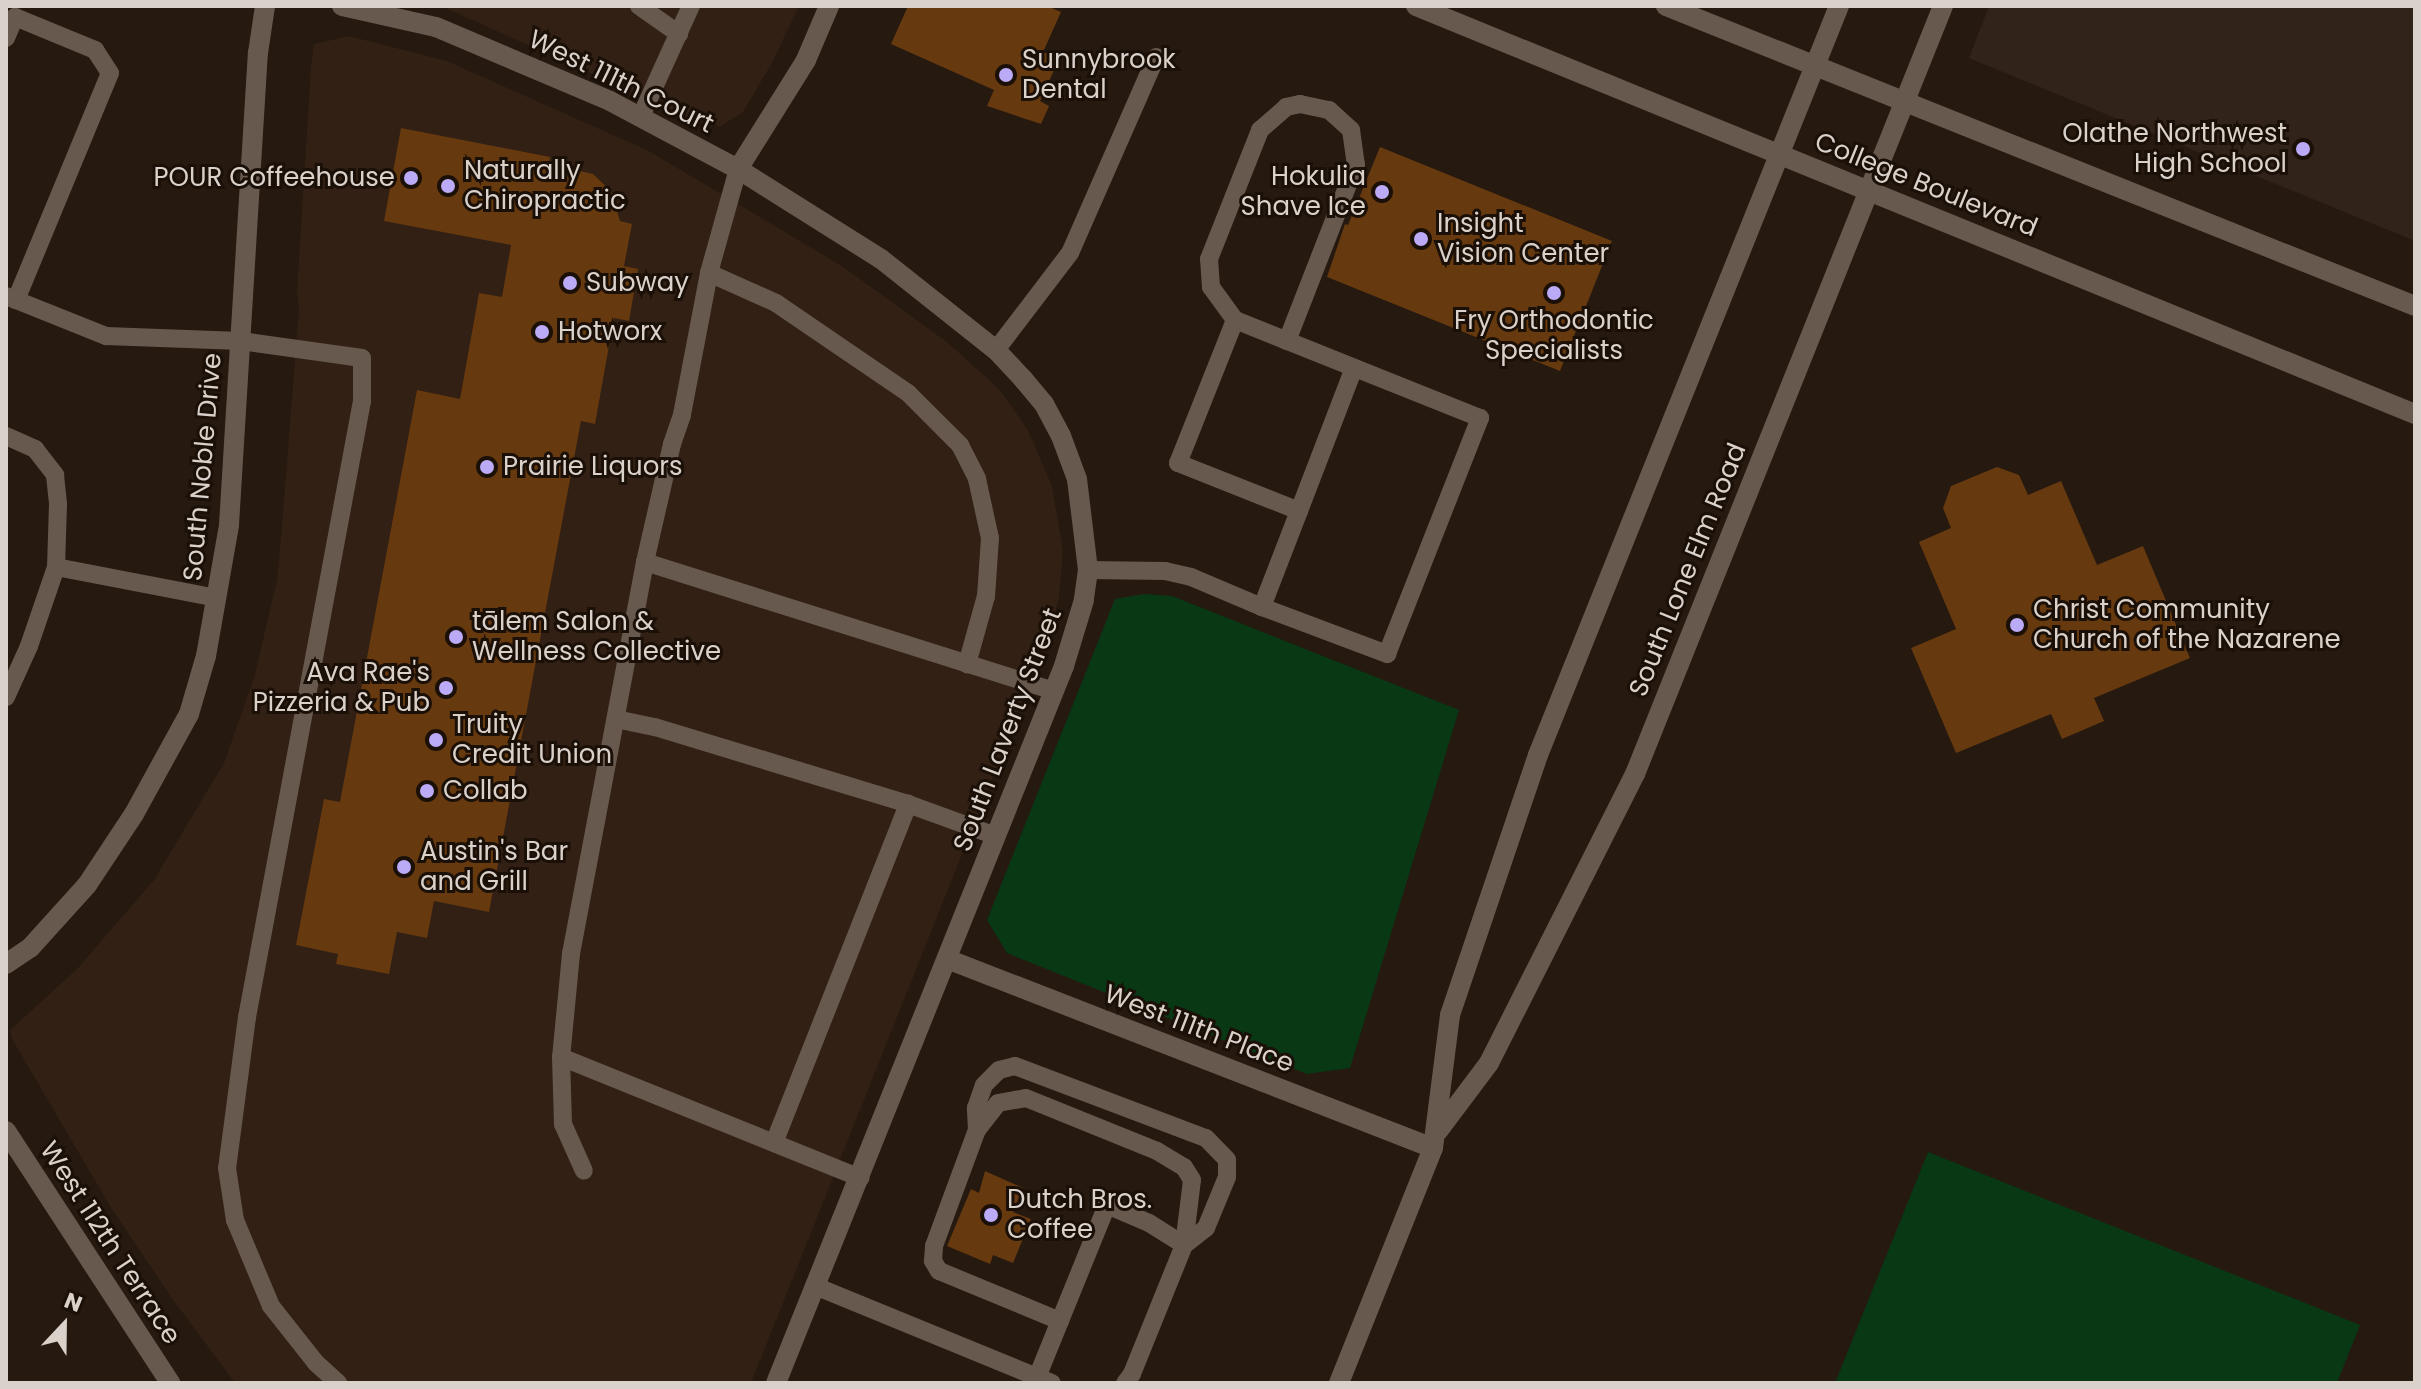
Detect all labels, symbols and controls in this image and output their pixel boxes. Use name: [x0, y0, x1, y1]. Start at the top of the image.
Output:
street label: West 111th Court: [523, 24, 719, 140]
place label: Sunnybrook Dental: [1022, 44, 1176, 106]
marker: Sunnybrook Dental: [997, 66, 1015, 84]
place label: Olathe Northwest High School: [2062, 118, 2287, 180]
street label: College Boulevard: [1810, 126, 2042, 244]
marker: Olathe Northwest High School: [2294, 140, 2312, 158]
place label: Naturally Chiropractic: [464, 155, 626, 216]
place label: Hokulia Shave Ice: [1241, 161, 1366, 222]
place label: POUR Coffeehouse: [154, 162, 395, 194]
marker: POUR Coffeehouse: [402, 169, 420, 187]
marker: Naturally Chiropractic: [439, 177, 457, 195]
marker: Hokulia Shave Ice: [1373, 183, 1391, 201]
place label: Insight Vision Center: [1437, 208, 1609, 270]
marker: Insight Vision Center: [1412, 230, 1430, 248]
place label: Subway: [586, 267, 689, 299]
marker: Subway: [561, 274, 579, 292]
marker: Fry Orthodontic Specialists: [1545, 284, 1563, 302]
place label: Fry Orthodontic Specialists: [1454, 305, 1654, 366]
place label: Hotworx: [558, 316, 662, 348]
marker: Hotworx: [533, 323, 551, 341]
street label: South Noble Drive: [177, 352, 229, 582]
street label: South Lone Elm Road: [1623, 439, 1753, 701]
place label: Prairie Liquors: [503, 451, 683, 483]
marker: Prairie Liquors: [478, 458, 496, 476]
place label: Christ Community Church of the Nazarene: [2033, 594, 2341, 656]
street label: South Laverty Street: [947, 604, 1069, 856]
place label: tālem Salon & Wellness Collective: [472, 606, 721, 668]
marker: Christ Community Church of the Nazarene: [2008, 616, 2026, 634]
marker: tālem Salon & Wellness Collective: [447, 628, 465, 646]
place label: Ava Rae's Pizzeria & Pub: [253, 657, 430, 718]
marker: Ava Rae's Pizzeria & Pub: [437, 679, 455, 697]
place label: Truity Credit Union: [452, 709, 612, 770]
marker: Truity Credit Union: [427, 731, 445, 749]
place label: Collab: [443, 775, 528, 807]
marker: Collab: [418, 782, 436, 800]
place label: Austin's Bar and Grill: [420, 836, 568, 898]
marker: Austin's Bar and Grill: [395, 858, 413, 876]
street label: West 111th Place: [1100, 979, 1298, 1079]
street label: West 112th Terrace: [33, 1136, 187, 1350]
place label: Dutch Bros. Coffee: [1007, 1184, 1152, 1246]
marker: Dutch Bros. Coffee: [982, 1206, 1000, 1224]
north arrow: [24, 1285, 104, 1365]
text: N: [60, 1285, 87, 1320]

